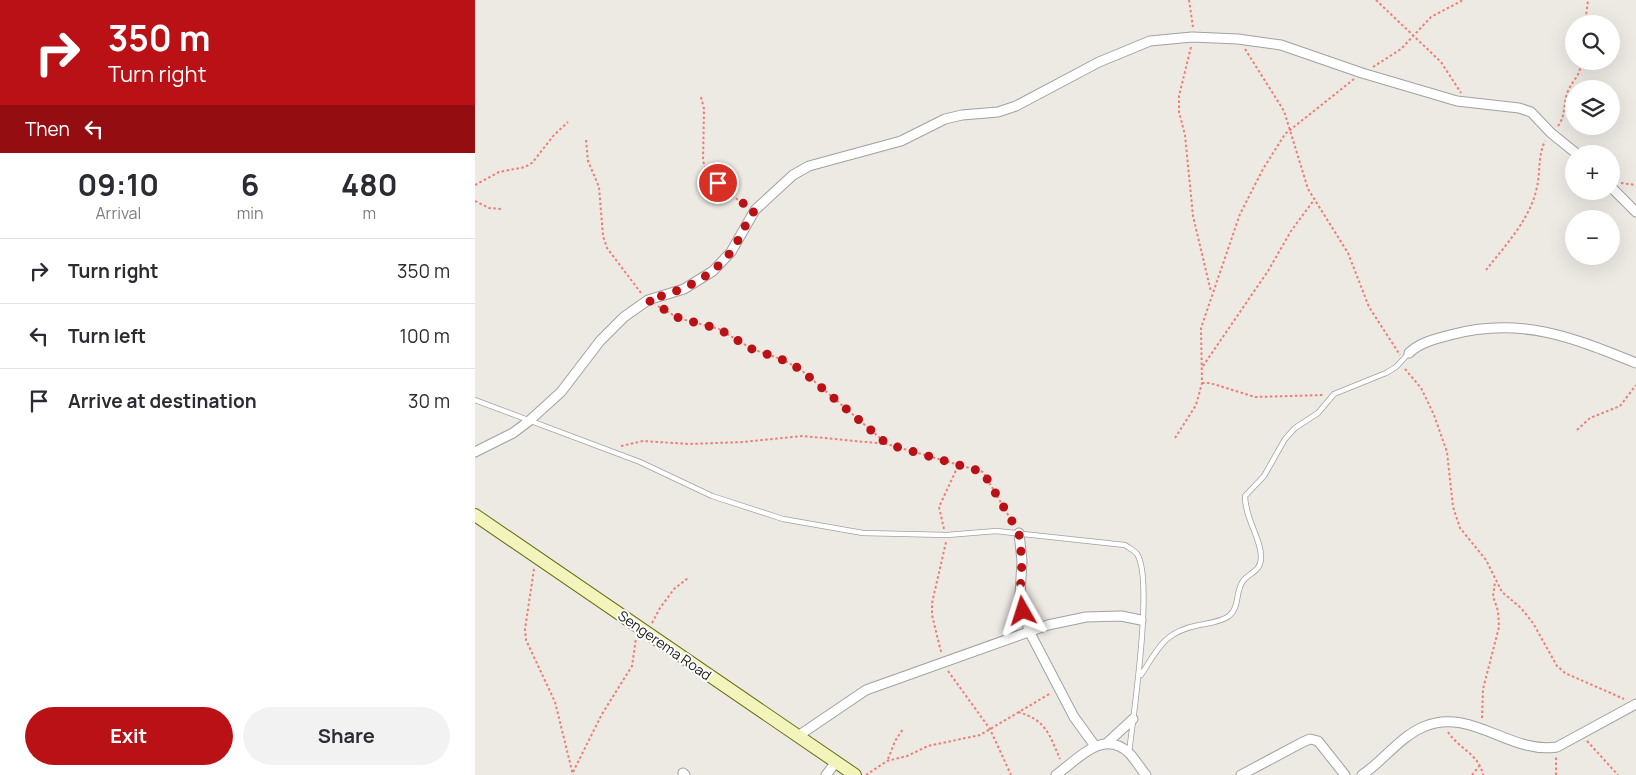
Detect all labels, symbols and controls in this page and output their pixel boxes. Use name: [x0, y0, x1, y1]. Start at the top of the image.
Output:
text: 350 m: [108, 14, 210, 62]
map controls: [1565, 15, 1620, 265]
button: search: [1565, 15, 1620, 70]
icon: right: [25, 20, 90, 85]
text: Turn right: [108, 59, 206, 89]
button: layers: [1565, 80, 1620, 135]
icon: left: [80, 115, 108, 143]
text: Then: [25, 116, 70, 142]
button: +: [1565, 145, 1620, 200]
pin: [697, 162, 739, 204]
text: 09:10: [78, 164, 159, 205]
text: 6: [241, 164, 259, 205]
text: 480: [341, 164, 397, 205]
icon: arrive: [704, 169, 732, 197]
text: Arrival: [95, 202, 141, 224]
text: min: [237, 202, 263, 224]
text: m: [362, 202, 376, 224]
button: −: [1565, 210, 1620, 265]
icon: right: [25, 257, 53, 285]
text: Turn right: [68, 258, 158, 284]
text: 350 m: [397, 258, 450, 284]
icon: left: [25, 322, 53, 350]
text: Turn left: [68, 323, 146, 349]
text: 100 m: [399, 323, 450, 349]
icon: arrive: [25, 387, 53, 415]
text: Arrive at destination: [68, 388, 257, 414]
text: 30 m: [408, 388, 450, 414]
position arrow: [996, 584, 1048, 636]
street label: Sengerema Road: [615, 606, 715, 684]
button: Exit: [25, 707, 233, 765]
button: Share: [243, 707, 450, 765]

